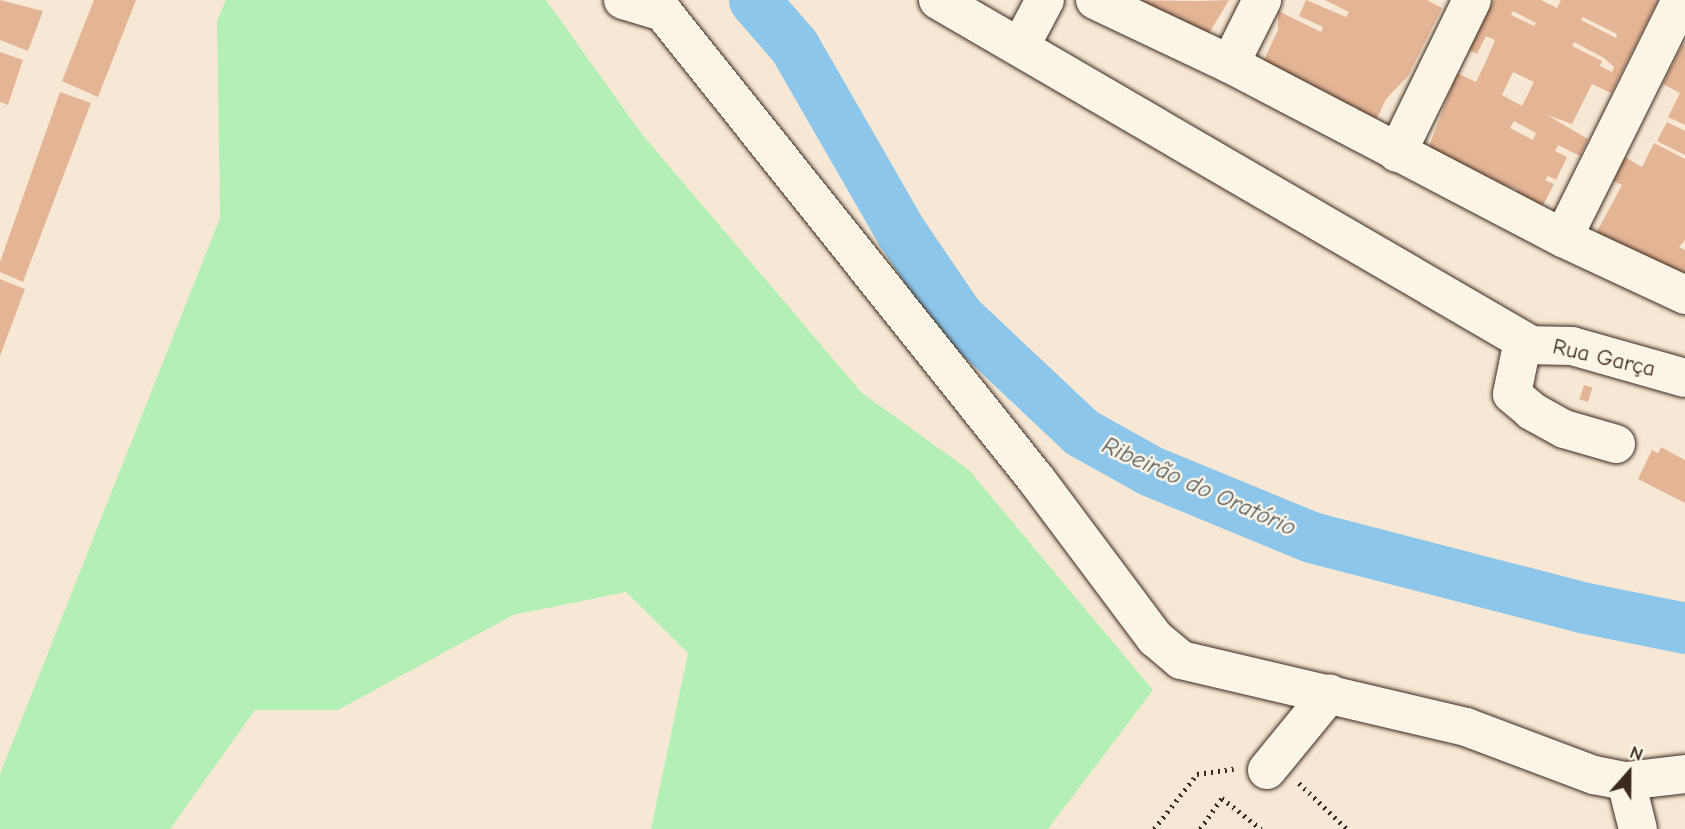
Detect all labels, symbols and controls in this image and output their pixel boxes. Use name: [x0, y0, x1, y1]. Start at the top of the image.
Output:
street label: Rua Garça: [1550, 333, 1658, 383]
water label: Ribeirão do Oratório: [1098, 431, 1300, 543]
north arrow: [1594, 738, 1664, 808]
text: N: [1627, 741, 1646, 766]

